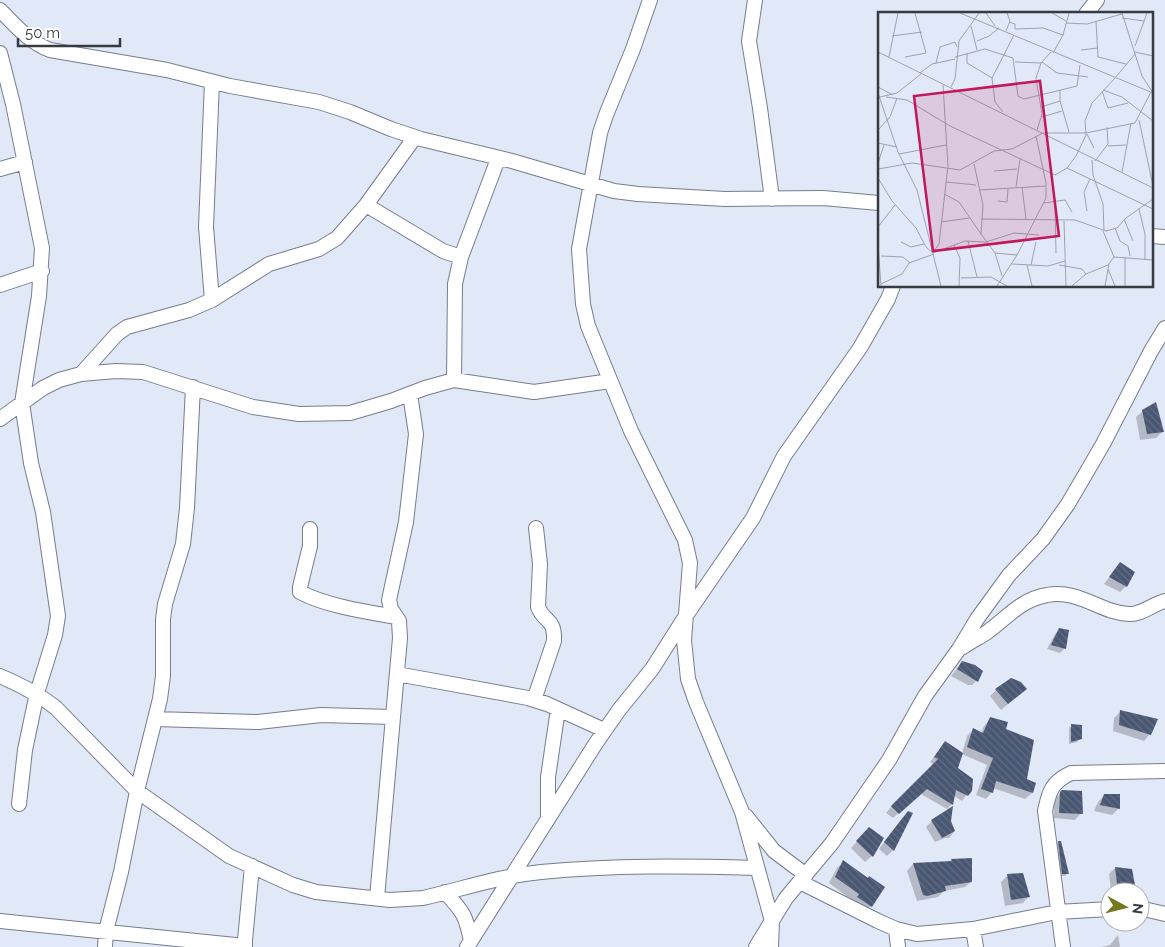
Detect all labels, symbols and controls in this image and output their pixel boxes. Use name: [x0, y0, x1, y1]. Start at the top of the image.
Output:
inset map: [878, 12, 1152, 288]
scale bar: [18, 15, 120, 47]
text: 50 m: [25, 24, 60, 42]
north arrow: [1100, 882, 1150, 932]
text: N: [1129, 902, 1146, 915]

